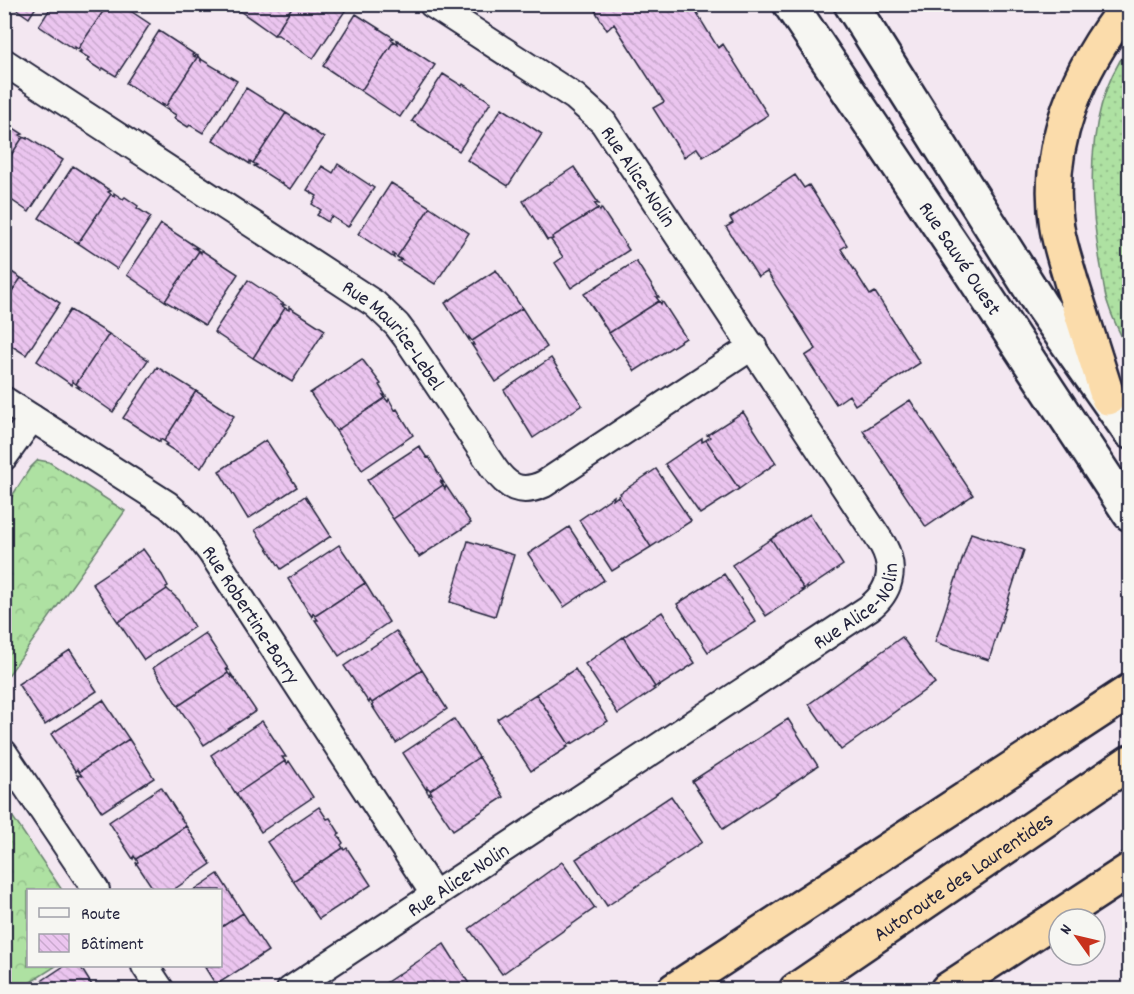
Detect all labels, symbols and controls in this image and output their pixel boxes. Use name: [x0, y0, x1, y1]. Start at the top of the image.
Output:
street label: Rue Alice-Nolin: [591, 121, 682, 234]
street label: Rue Sauvé Ouest: [909, 197, 1007, 323]
street label: Rue Maurice-Lebel: [335, 274, 450, 398]
street label: Rue Robertine-Barry: [193, 540, 306, 692]
street label: Rue Alice-Nolin: [808, 562, 908, 659]
street label: Autoroute des Laurentides: [868, 806, 1061, 951]
street label: Rue Alice-Nolin: [402, 837, 516, 927]
legend: [27, 889, 222, 967]
text: Route: [81, 903, 120, 928]
north arrow: [1047, 907, 1107, 967]
text: N: [1055, 920, 1078, 940]
text: Bâtiment: [81, 933, 144, 958]

